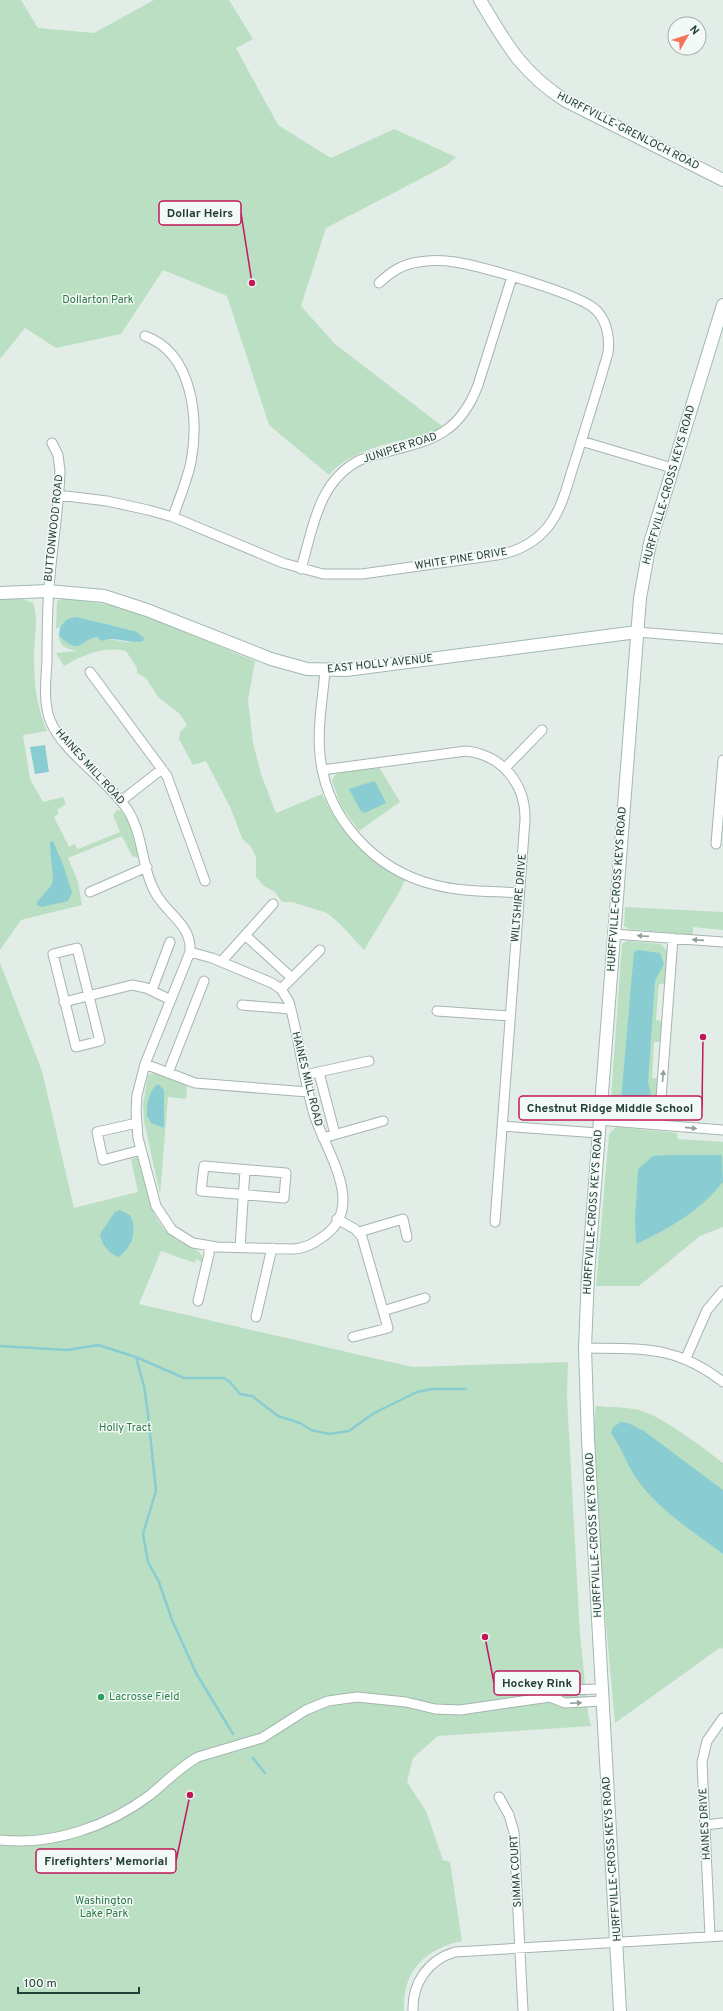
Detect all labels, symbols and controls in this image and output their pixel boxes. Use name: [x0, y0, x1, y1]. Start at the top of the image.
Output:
north arrow: [667, 16, 707, 56]
text: N: [686, 23, 702, 38]
street label: HURFFVILLE-GRENLOCH ROAD: [554, 89, 702, 173]
callout: Dollar Heirs: [159, 201, 241, 225]
text: Dollar Heirs: [167, 206, 233, 222]
park label: Dollarton Park: [62, 293, 134, 307]
street label: HURFFVILLE-CROSS KEYS ROAD: [639, 404, 699, 566]
street label: JUNIPER ROAD: [361, 429, 439, 467]
street label: BUTTONWOOD ROAD: [41, 474, 67, 582]
street label: WHITE PINE DRIVE: [414, 545, 508, 573]
street label: EAST HOLLY AVENUE: [326, 651, 434, 677]
street label: HAINES MILL ROAD: [52, 726, 128, 808]
street label: HURFFVILLE-CROSS KEYS ROAD: [604, 806, 630, 972]
street label: WILTSHIRE DRIVE: [508, 853, 530, 943]
one-way arrow: [637, 933, 649, 940]
one-way arrow: [692, 937, 704, 944]
street label: HAINES MILL ROAD: [288, 1030, 326, 1128]
one-way arrow: [660, 1070, 666, 1082]
callout: Chestnut Ridge Middle School: [519, 1096, 702, 1120]
text: Chestnut Ridge Middle School: [527, 1101, 693, 1117]
one-way arrow: [685, 1125, 697, 1131]
street label: HURFFVILLE-CROSS KEYS ROAD: [580, 1129, 606, 1295]
park label: Holly Tract: [99, 1421, 151, 1435]
street label: HURFFVILLE-CROSS KEYS ROAD: [583, 1452, 605, 1618]
callout: Hockey Rink: [494, 1671, 580, 1695]
text: Hockey Rink: [502, 1676, 572, 1692]
place label: Lacrosse Field: [109, 1690, 179, 1704]
marker: Lacrosse Field: [96, 1692, 106, 1702]
one-way arrow: [569, 1699, 582, 1706]
street label: HURFFVILLE-CROSS KEYS ROAD: [599, 1776, 625, 1942]
street label: HAINES DRIVE: [696, 1787, 714, 1861]
street label: SIMMA COURT: [507, 1834, 525, 1908]
callout: Firefighters' Memorial: [36, 1849, 176, 1873]
text: Firefighters' Memorial: [44, 1854, 168, 1870]
park label: Washington Lake Park: [75, 1894, 133, 1921]
scale bar: [18, 1969, 139, 1995]
text: 100 m: [24, 1976, 57, 1992]

